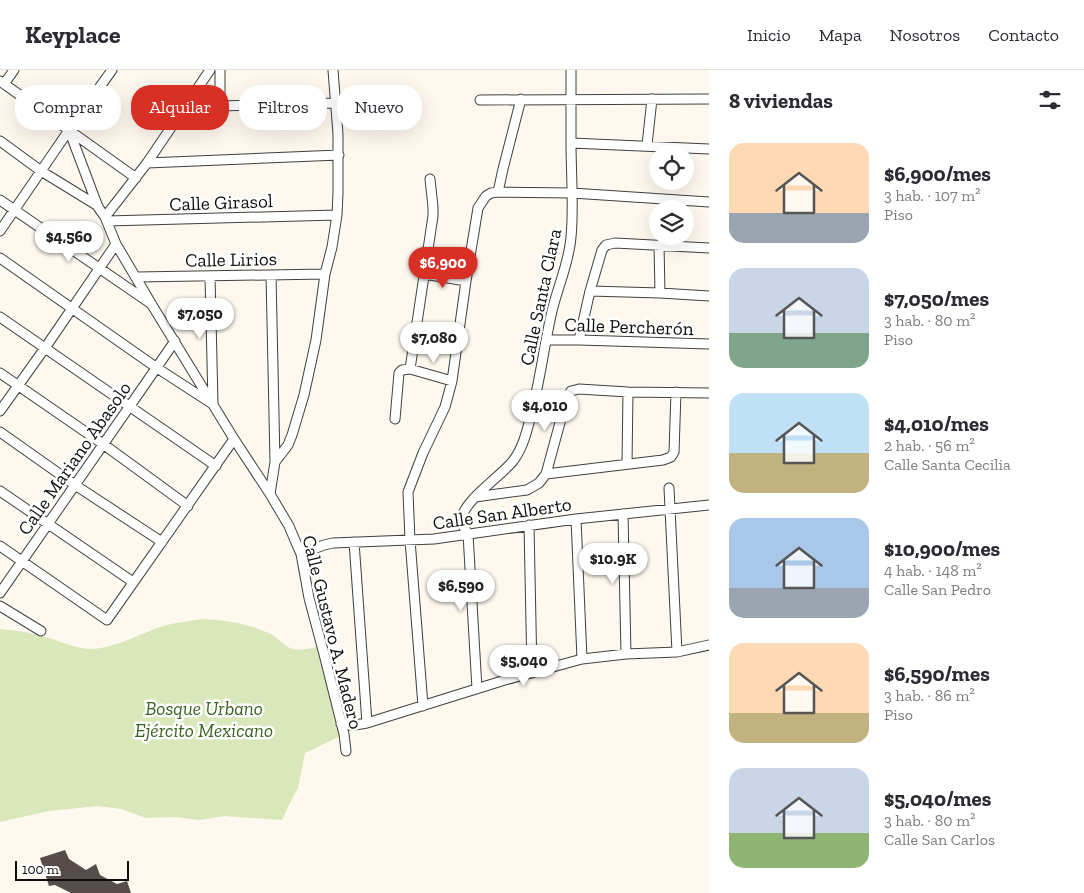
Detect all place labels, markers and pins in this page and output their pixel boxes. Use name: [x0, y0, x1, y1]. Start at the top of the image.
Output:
pin: $4,560: [28, 220, 110, 263]
pin: $6,900: [402, 246, 484, 289]
pin: $7,050: [159, 298, 241, 340]
pin: $7,080: [393, 322, 475, 364]
pin: $4,010: [504, 390, 586, 432]
pin: $10.9K: [572, 542, 654, 585]
pin: $6,590: [420, 570, 502, 612]
pin: $5,040: [483, 644, 565, 687]

